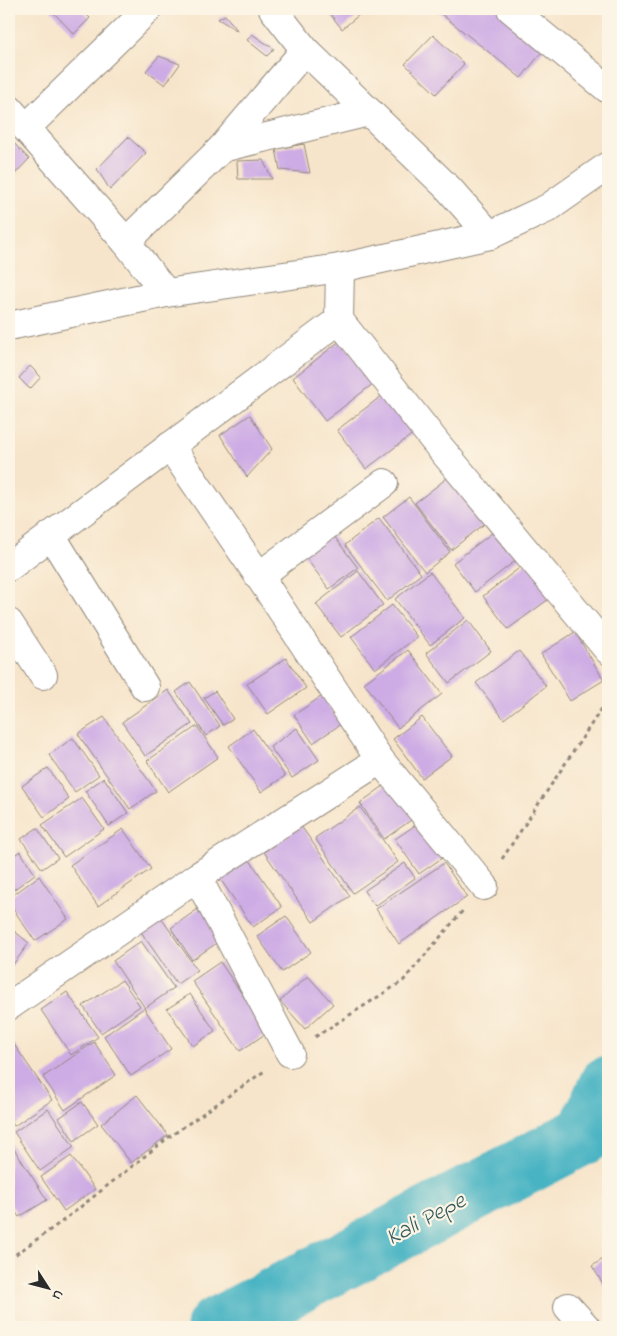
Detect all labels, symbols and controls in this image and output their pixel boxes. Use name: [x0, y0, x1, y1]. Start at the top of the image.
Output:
water label: Kali Pepe: [380, 1184, 473, 1256]
north arrow: [22, 1264, 72, 1314]
text: U: [46, 1285, 68, 1305]

